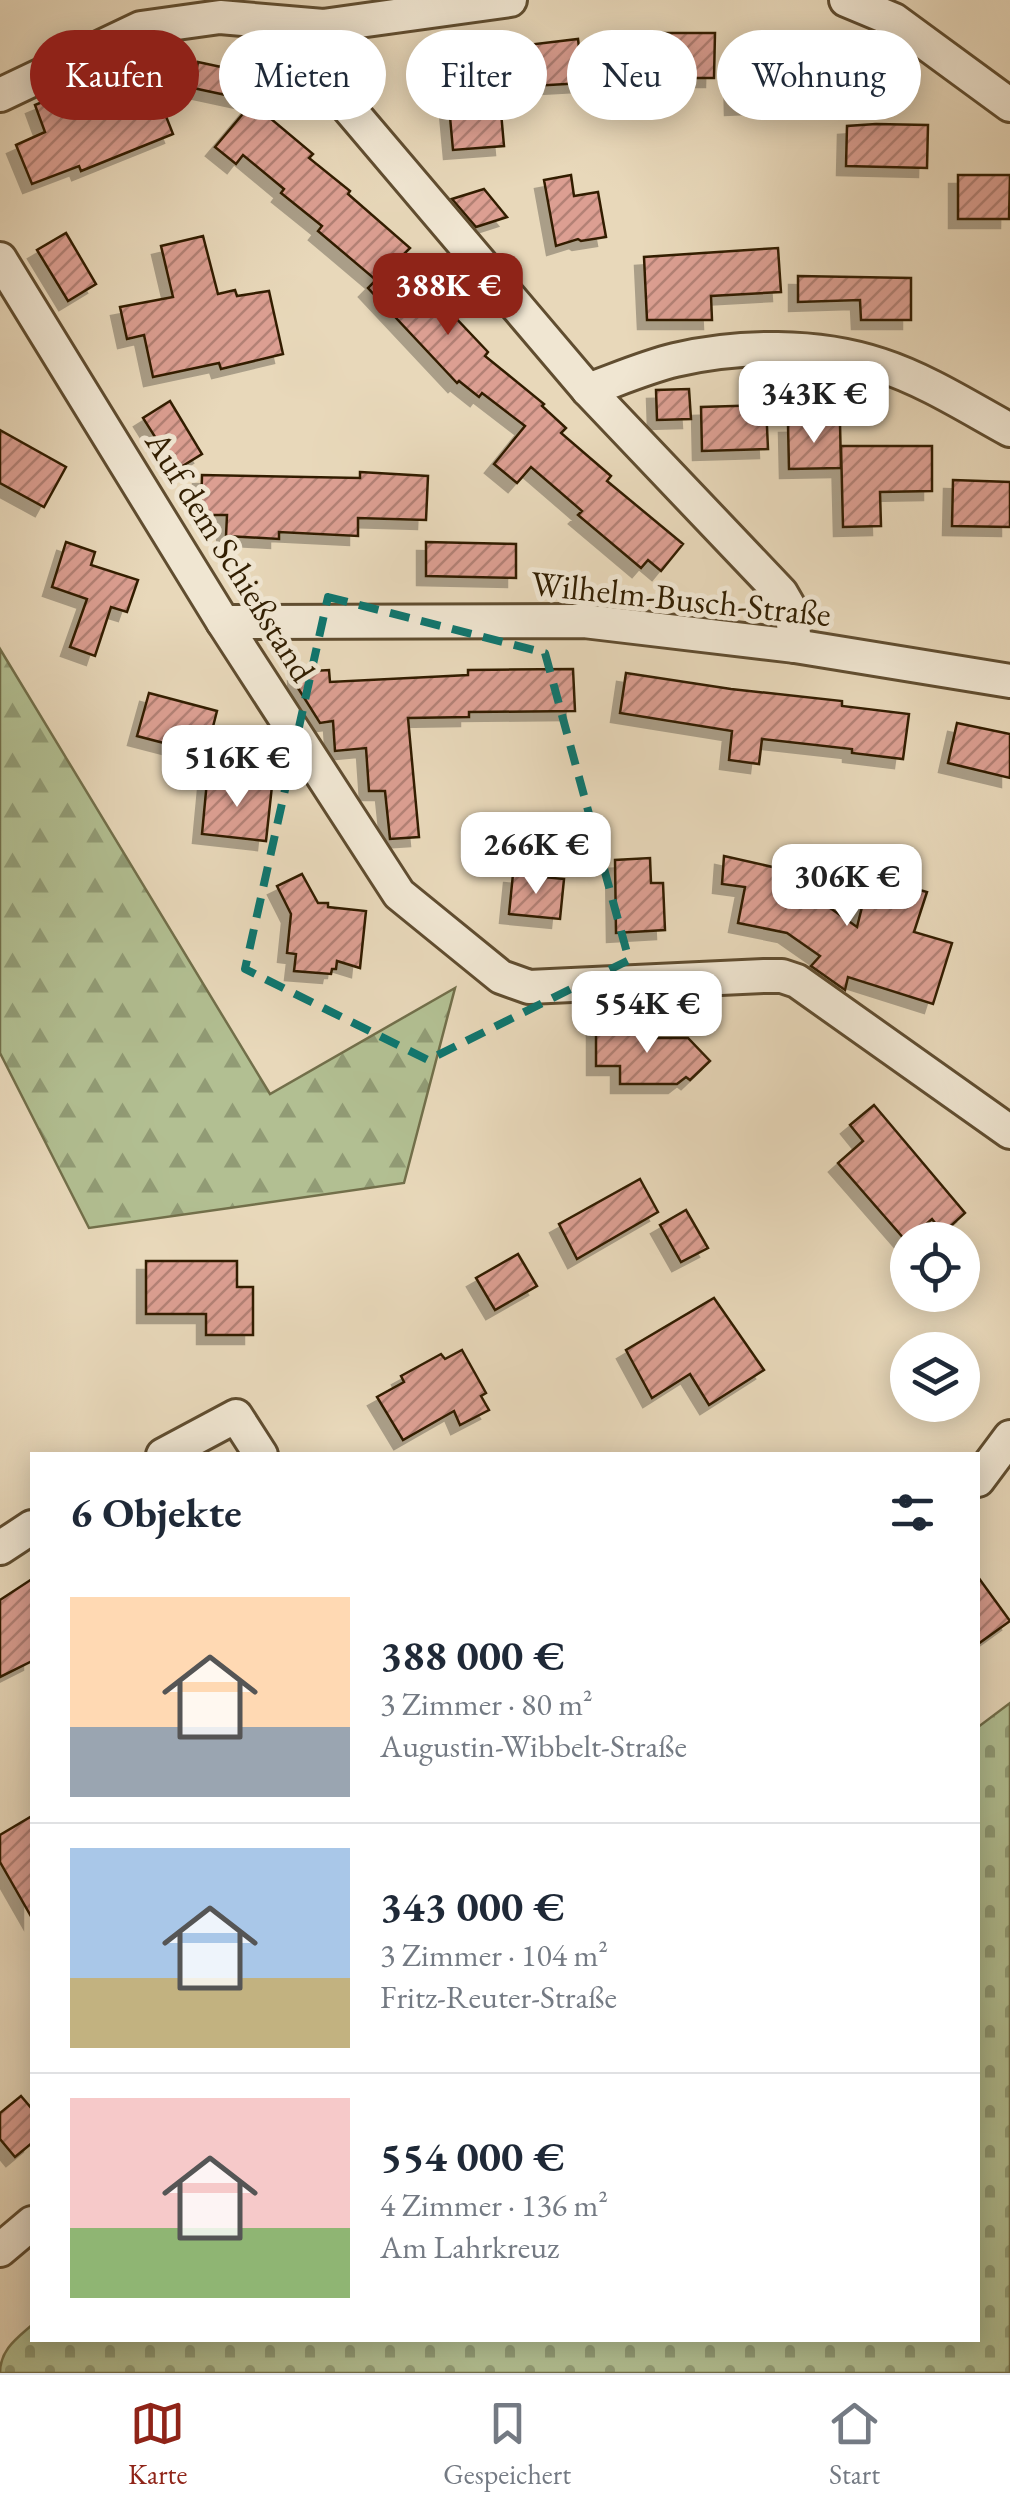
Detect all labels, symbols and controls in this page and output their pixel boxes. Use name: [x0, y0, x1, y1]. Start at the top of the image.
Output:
chip: Kaufen: [30, 30, 199, 120]
chip: Mieten: [219, 30, 386, 120]
chip: Filter: [406, 30, 547, 120]
chip: Neu: [567, 30, 697, 120]
chip: Wohnung: [717, 30, 921, 120]
pin: 388K €: [367, 253, 529, 338]
text: 388K €: [395, 264, 501, 306]
pin: 343K €: [733, 361, 895, 446]
text: 343K €: [761, 372, 867, 414]
street label: Auf dem Schießstand: [135, 421, 326, 690]
street label: Wilhelm-Busch-Straße: [529, 560, 833, 636]
pin: 516K €: [156, 725, 318, 810]
text: 516K €: [184, 736, 290, 778]
pin: 266K €: [455, 812, 617, 897]
text: 266K €: [483, 823, 589, 865]
pin: 306K €: [766, 844, 928, 929]
text: 306K €: [794, 855, 900, 897]
pin: 554K €: [566, 971, 728, 1056]
text: 554K €: [594, 982, 700, 1024]
map controls: [890, 1222, 980, 1422]
button: locate: [890, 1222, 980, 1312]
button: layers: [890, 1332, 980, 1422]
text: 6 Objekte: [70, 1485, 242, 1540]
icon: filters: [885, 1485, 940, 1540]
text: 388 000 €: [380, 1628, 564, 1683]
icon: home: [150, 1637, 270, 1757]
text: 3 Zimmer · 80 m²: [380, 1683, 593, 1725]
text: Augustin-Wibbelt-Straße: [380, 1725, 687, 1767]
text: 343 000 €: [380, 1879, 564, 1934]
icon: home: [150, 1888, 270, 2008]
text: 3 Zimmer · 104 m²: [380, 1934, 608, 1976]
text: Fritz-Reuter-Straße: [380, 1976, 617, 2018]
text: 554 000 €: [380, 2129, 564, 2184]
icon: home: [150, 2138, 270, 2258]
text: 4 Zimmer · 136 m²: [380, 2184, 608, 2226]
text: Am Lahrkreuz: [380, 2226, 559, 2268]
tab: Karte: [128, 2396, 187, 2492]
tab: Gespeichert: [443, 2396, 571, 2492]
tab: Start: [827, 2396, 882, 2492]

